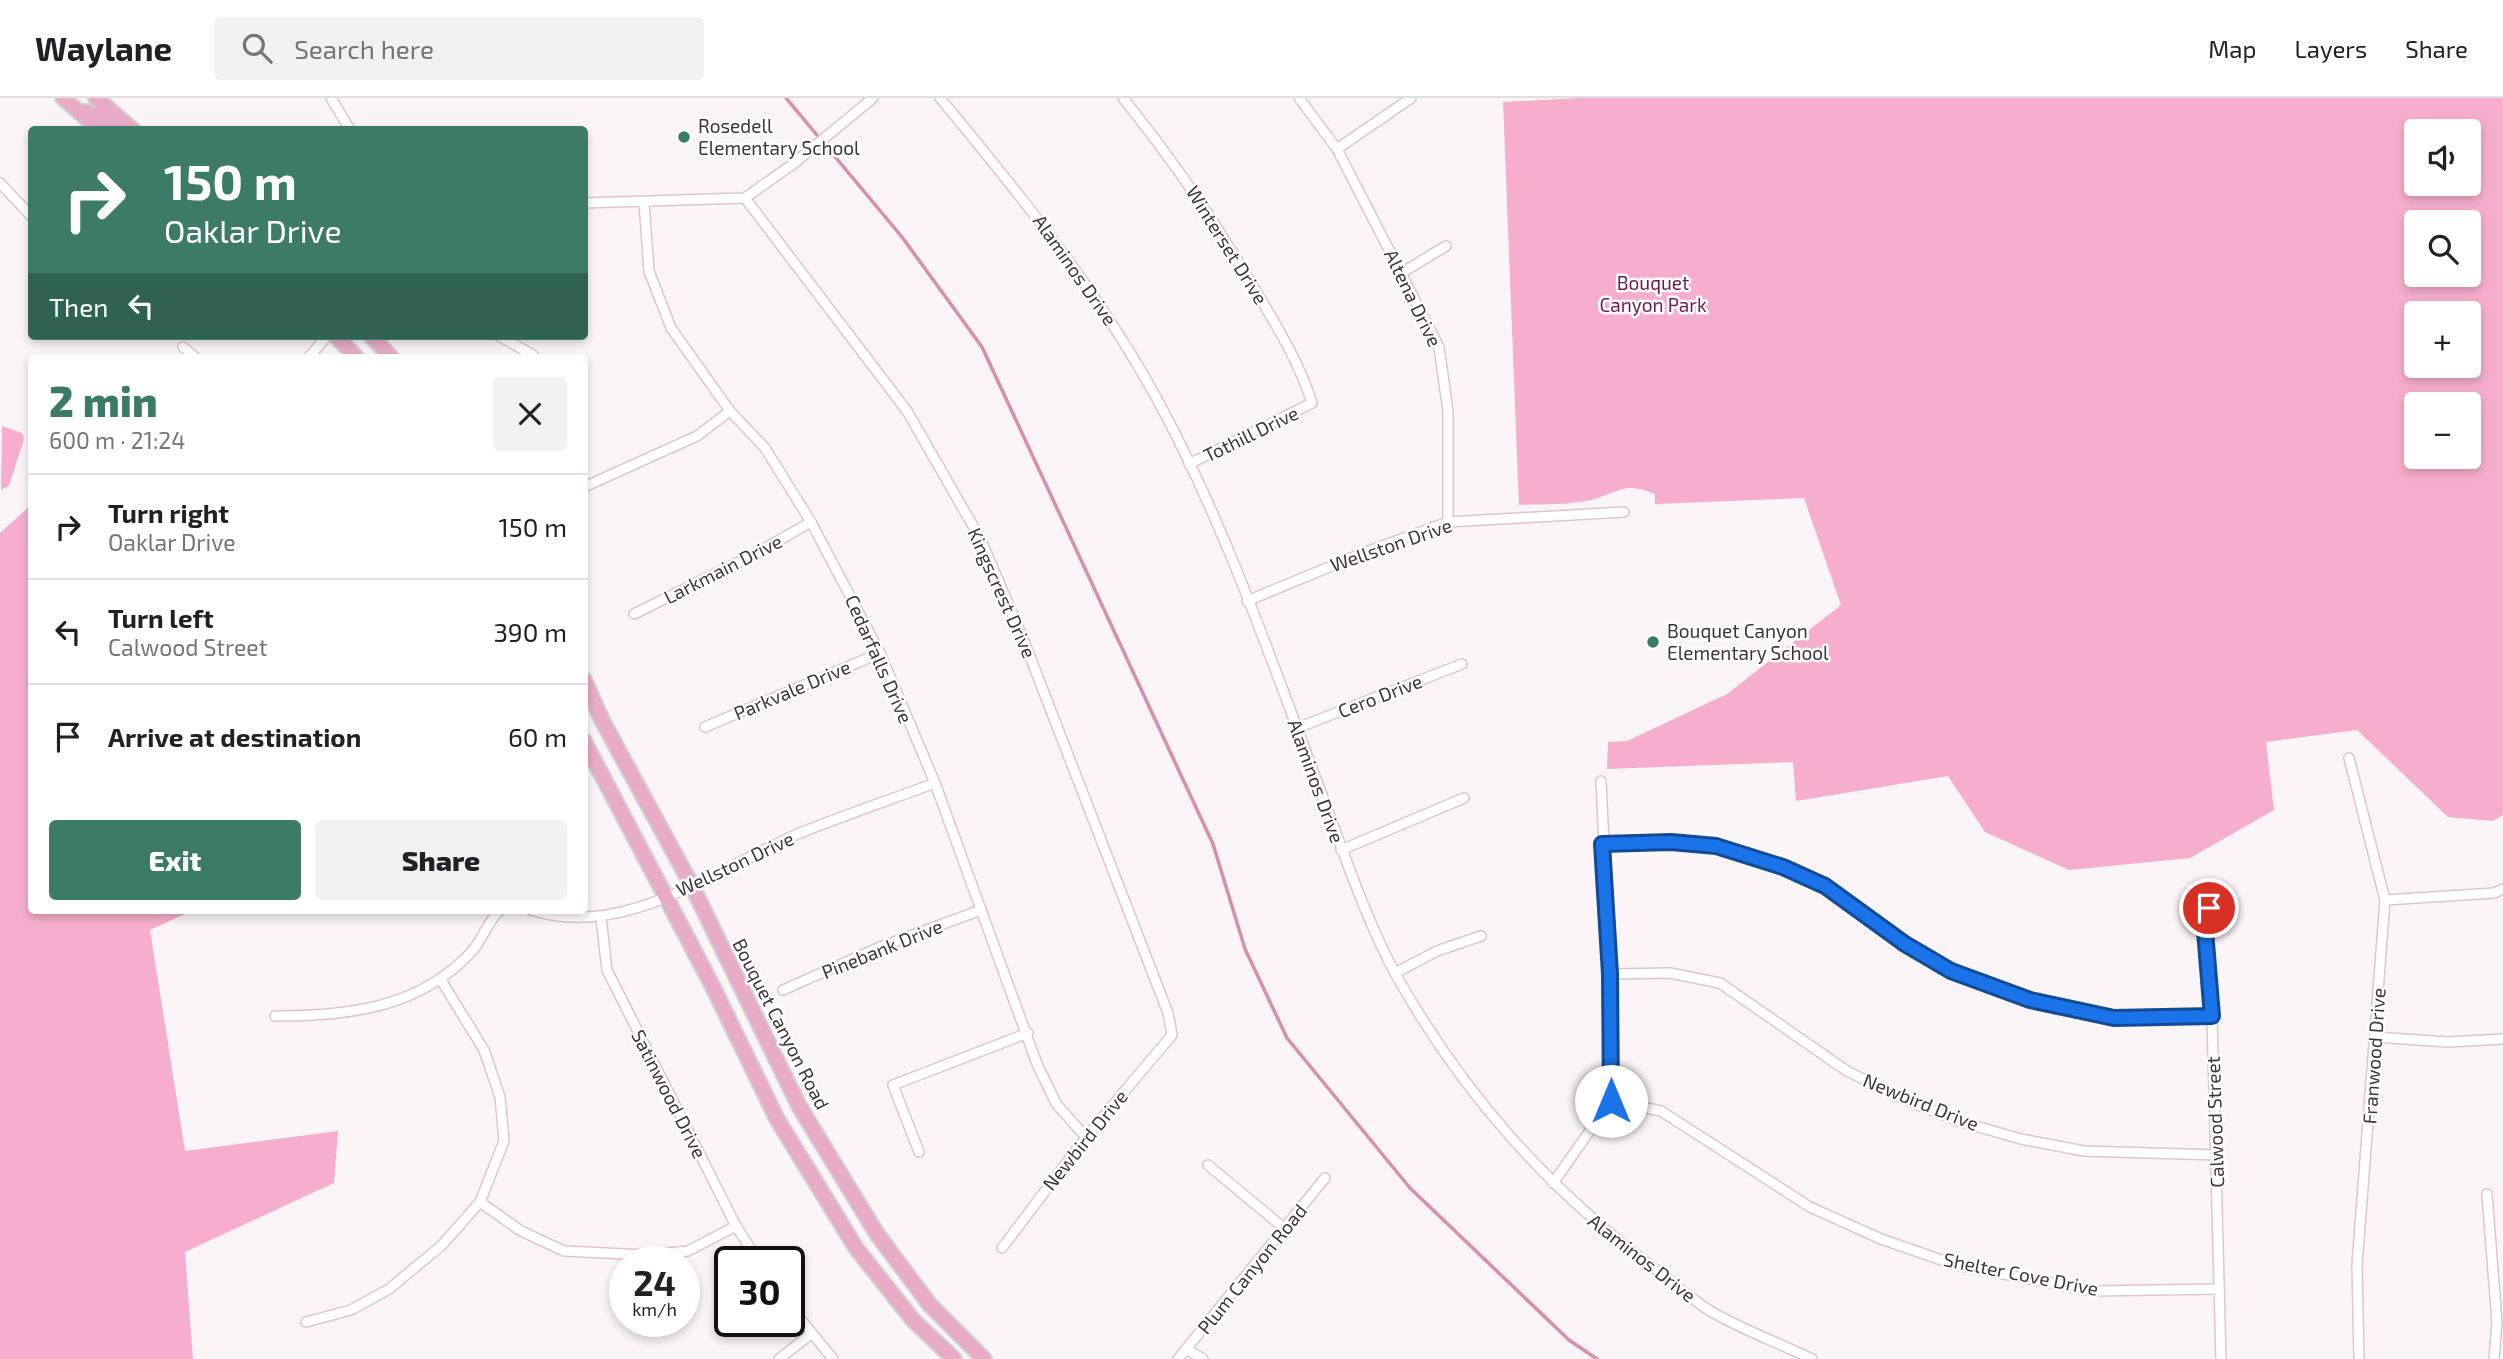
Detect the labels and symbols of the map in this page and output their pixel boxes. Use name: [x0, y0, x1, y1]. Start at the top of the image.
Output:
place label: Rosedell Elementary School: [698, 114, 860, 159]
marker: Rosedell Elementary School: [676, 129, 692, 145]
street label: Winterset Drive: [1182, 181, 1273, 308]
street label: Alaminos Drive: [1029, 210, 1122, 330]
street label: Altena Drive: [1380, 245, 1447, 350]
park label: Bouquet Canyon Park: [1599, 271, 1707, 316]
street label: Tothill Drive: [1200, 401, 1302, 466]
street label: Wellston Drive: [1327, 513, 1455, 576]
street label: Kingscrest Drive: [963, 524, 1042, 662]
street label: Larkmain Drive: [660, 529, 786, 608]
street label: Cedarfalls Drive: [841, 591, 918, 726]
place label: Bouquet Canyon Elementary School: [1667, 619, 1829, 664]
marker: Bouquet Canyon Elementary School: [1645, 634, 1661, 650]
street label: Parkvale Drive: [730, 655, 854, 724]
street label: Cero Drive: [1334, 669, 1425, 722]
street label: Alaminos Drive: [1283, 716, 1350, 846]
street label: Wellston Drive: [672, 826, 797, 901]
pin: [2179, 878, 2239, 938]
street label: Pinebank Drive: [818, 914, 946, 983]
street label: Bouquet Canyon Road: [728, 934, 835, 1113]
street label: Franwood Drive: [2357, 987, 2390, 1125]
street label: Satinwood Drive: [627, 1026, 712, 1162]
street label: Calwood Street: [2201, 1056, 2228, 1188]
position arrow: [1574, 1064, 1648, 1138]
street label: Newbird Drive: [1860, 1068, 1982, 1135]
street label: Newbird Drive: [1037, 1085, 1132, 1195]
street label: Plum Canyon Road: [1192, 1199, 1311, 1338]
street label: Alaminos Drive: [1584, 1209, 1701, 1307]
speed limit sign: 30: [714, 1246, 805, 1337]
street label: Shelter Cove Drive: [1942, 1247, 2101, 1300]

